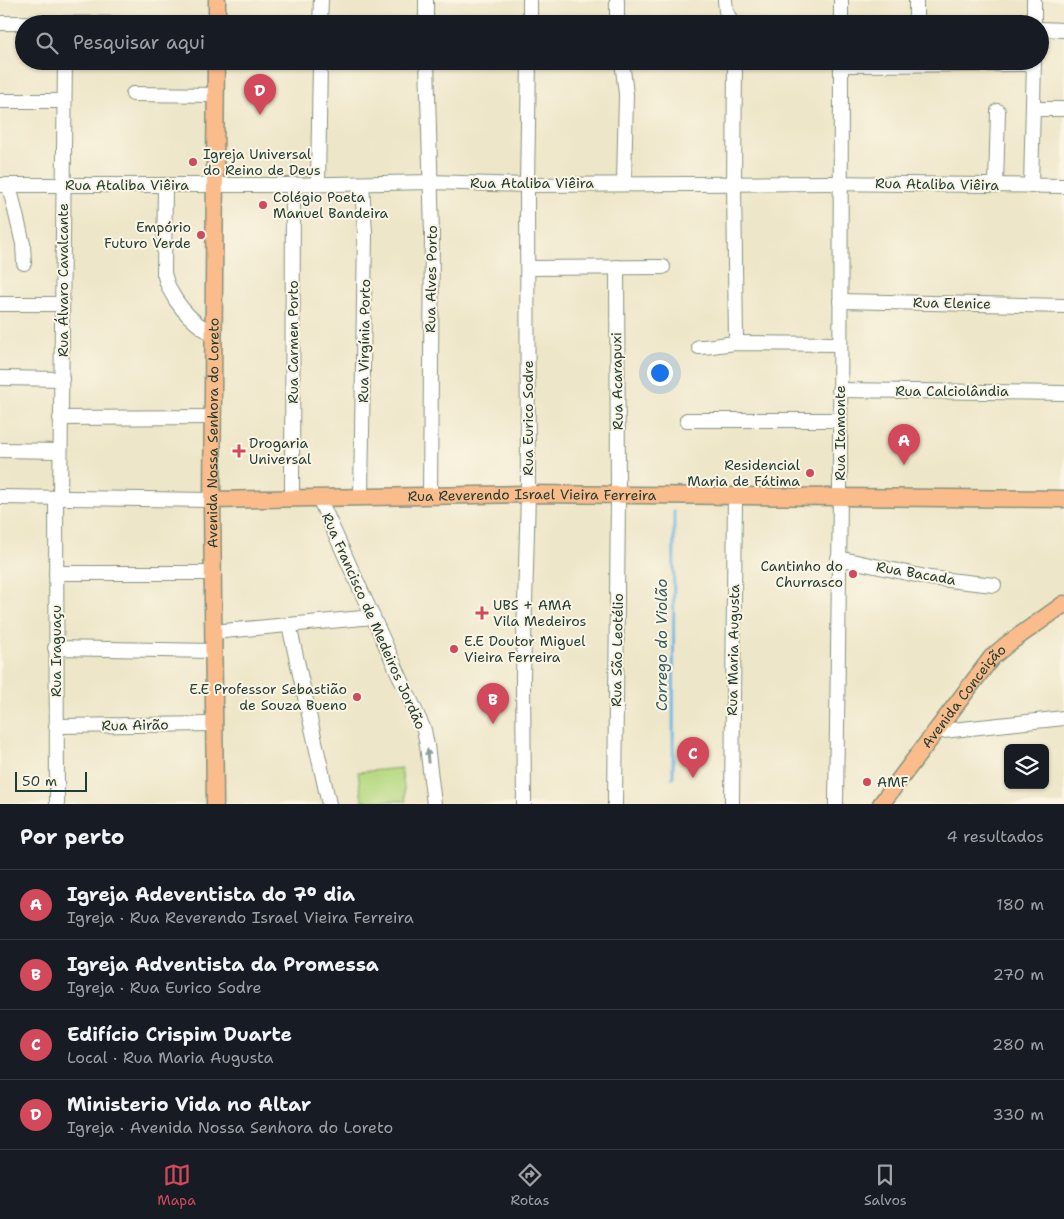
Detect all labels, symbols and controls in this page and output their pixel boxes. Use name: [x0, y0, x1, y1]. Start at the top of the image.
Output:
search box: [15, 15, 1049, 70]
icon: search: [33, 29, 61, 57]
text: Pesquisar aqui: [73, 30, 205, 55]
pin: D: [244, 74, 276, 115]
place label: Igreja Universal do Reino de Deus: [203, 145, 321, 179]
marker: Igreja Universal do Reino de Deus: [187, 156, 199, 168]
street label: Rua Ataliba Viêira: [470, 174, 594, 192]
street label: Rua Ataliba Viêira: [875, 174, 999, 194]
street label: Rua Ataliba Viêira: [65, 176, 189, 194]
place label: Colégio Poeta Manuel Bandeira: [273, 188, 389, 222]
marker: Colégio Poeta Manuel Bandeira: [257, 199, 269, 211]
street label: Rua Álvaro Cavalcante: [54, 203, 72, 357]
place label: Empório Futuro Verde: [104, 218, 191, 252]
street label: Rua Alves Porto: [421, 225, 441, 333]
marker: Empório Futuro Verde: [195, 229, 207, 241]
street label: Rua Virgínia Porto: [354, 279, 374, 403]
street label: Rua Carmen Porto: [284, 280, 302, 404]
street label: Rua Elenice: [913, 293, 991, 313]
street label: Avenida Nossa Senhora do Loreto: [203, 318, 223, 548]
street label: Rua Acarapuxi: [607, 332, 627, 430]
street label: Rua Eurico Sodre: [519, 360, 537, 476]
your location: [647, 360, 673, 386]
street label: Rua Calciolândia: [895, 382, 1009, 400]
street label: Rua Itamonte: [831, 385, 849, 481]
pin: A: [888, 424, 920, 465]
place label: Drogaria Universal: [249, 434, 312, 468]
marker: Drogaria Universal: [233, 445, 245, 457]
place label: Residencial Maria de Fátima: [687, 456, 801, 490]
marker: Residencial Maria de Fátima: [804, 467, 816, 479]
street label: Rua Reverendo Israel Vieira Ferreira: [407, 485, 657, 505]
street label: Rua Francisco de Medeiros Jordão: [318, 510, 430, 732]
place label: Cantinho do Churrasco: [760, 557, 843, 591]
street label: Rua Bacada: [875, 557, 957, 589]
marker: Cantinho do Churrasco: [847, 568, 859, 580]
water label: Corrego do Violão: [652, 579, 672, 711]
street label: Rua Maria Augusta: [723, 584, 743, 716]
street label: Rua São Leotélio: [607, 593, 627, 707]
place label: UBS + AMA Vila Medeiros: [493, 596, 587, 630]
street label: Rua Iraguaçu: [47, 605, 65, 697]
marker: UBS + AMA Vila Medeiros: [475, 606, 489, 620]
place label: E.E Doutor Miguel Vieira Ferreira: [464, 632, 586, 666]
street label: Avenida Conceição: [917, 640, 1010, 752]
marker: E.E Doutor Miguel Vieira Ferreira: [448, 643, 460, 655]
place label: E.E Professor Sebastião de Souza Bueno: [189, 680, 347, 714]
pin: B: [477, 683, 509, 724]
marker: E.E Professor Sebastião de Souza Bueno: [351, 691, 363, 703]
street label: Rua Airão: [101, 715, 169, 735]
pin: C: [677, 737, 709, 778]
map controls: [1004, 744, 1049, 789]
button: layers: [1004, 744, 1049, 789]
one-way arrow: [424, 747, 432, 763]
scale bar: [15, 769, 88, 792]
text: 50 m: [22, 772, 57, 790]
place label: AMF: [877, 773, 908, 791]
marker: AMF: [861, 776, 873, 788]
text: Por perto: [20, 823, 124, 851]
text: 4 resultados: [946, 826, 1044, 847]
text: Igreja Adeventista do 7º dia: [67, 882, 355, 907]
text: A: [30, 894, 42, 915]
text: 180 m: [996, 894, 1044, 915]
text: Igreja · Rua Reverendo Israel Vieira Ferreira: [67, 907, 414, 928]
text: Igreja Adventista da Promessa: [67, 952, 379, 977]
text: B: [31, 964, 41, 985]
text: 270 m: [993, 964, 1044, 985]
text: Igreja · Rua Eurico Sodre: [67, 977, 262, 998]
text: Edifício Crispim Duarte: [67, 1022, 292, 1047]
text: C: [31, 1034, 41, 1055]
text: 280 m: [992, 1034, 1044, 1055]
text: Local · Rua Maria Augusta: [67, 1047, 274, 1068]
text: Ministerio Vida no Altar: [67, 1092, 311, 1117]
text: D: [30, 1104, 42, 1125]
text: 330 m: [992, 1104, 1044, 1125]
text: Igreja · Avenida Nossa Senhora do Loreto: [67, 1117, 393, 1138]
tab: Mapa: [157, 1161, 196, 1209]
tab: Rotas: [510, 1161, 549, 1209]
tab: Salvos: [864, 1161, 907, 1209]

